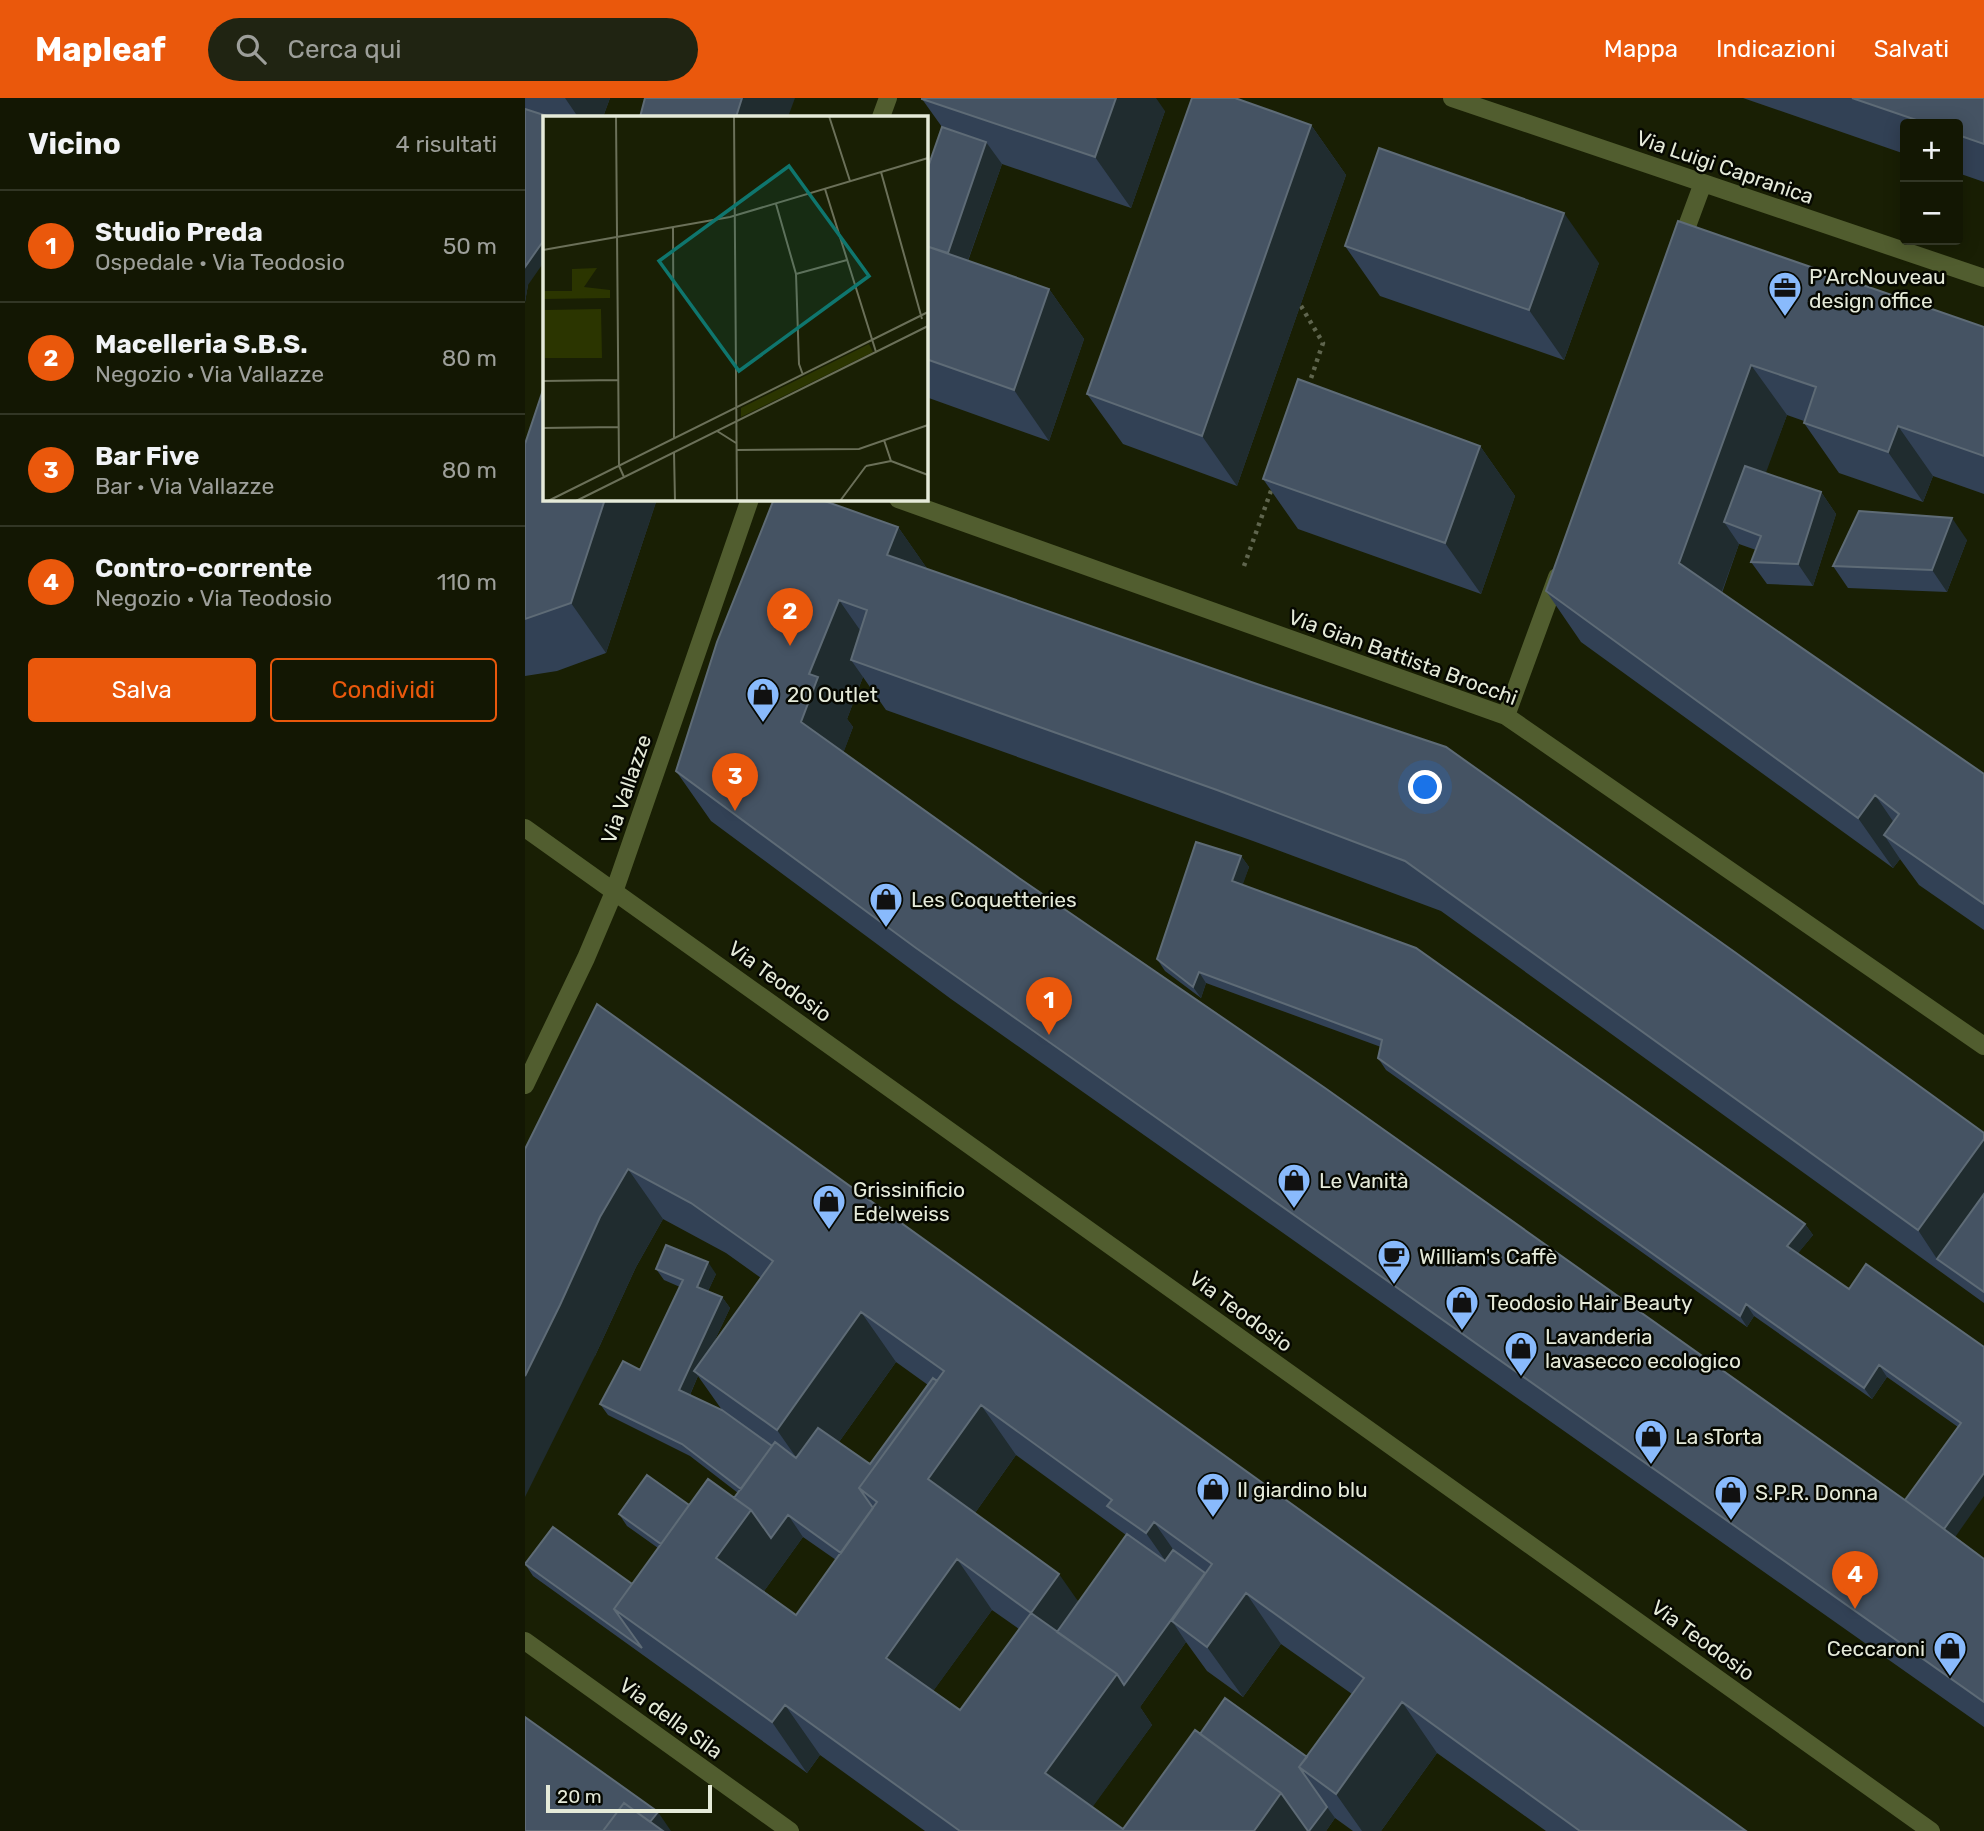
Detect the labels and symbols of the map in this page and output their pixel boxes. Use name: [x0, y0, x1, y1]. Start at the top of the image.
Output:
inset map: [543, 116, 927, 500]
street label: Via Luigi Capranica: [1633, 125, 1817, 209]
place label: P'ArcNouveau design office: [1809, 264, 1946, 313]
office icon: P'ArcNouveau design office: [1766, 269, 1804, 318]
pin: 2: [767, 588, 813, 646]
street label: Via Gian Battista Brocchi: [1285, 604, 1521, 710]
shop icon: 20 Outlet: [744, 675, 782, 724]
place label: 20 Outlet: [787, 682, 878, 707]
street label: Via Vallazze: [596, 731, 656, 847]
pin: 3: [712, 753, 758, 811]
your location: [1408, 770, 1442, 804]
shop icon: Les Coquetteries: [867, 880, 905, 929]
place label: Les Coquetteries: [911, 887, 1077, 912]
street label: Via Teodosio: [724, 935, 836, 1027]
pin: 1: [1026, 977, 1072, 1035]
shop icon: Le Vanità: [1275, 1161, 1313, 1210]
place label: Le Vanità: [1319, 1168, 1409, 1193]
place label: Grissinificio Edelweiss: [853, 1177, 965, 1226]
shop icon: Grissinificio Edelweiss: [810, 1182, 848, 1231]
cafe icon: William's Caffè: [1375, 1237, 1413, 1286]
place label: William's Caffè: [1419, 1244, 1557, 1269]
street label: Via Teodosio: [1185, 1265, 1297, 1357]
shop icon: Teodosio Hair Beauty: [1443, 1283, 1481, 1332]
place label: Teodosio Hair Beauty: [1487, 1290, 1693, 1315]
place label: Lavanderia lavasecco ecologico: [1545, 1324, 1741, 1373]
shop icon: Lavanderia lavasecco ecologico: [1502, 1329, 1540, 1378]
shop icon: La sTorta: [1632, 1417, 1670, 1466]
place label: La sTorta: [1675, 1424, 1762, 1449]
shop icon: Il giardino blu: [1194, 1470, 1232, 1519]
shop icon: S.P.R. Donna: [1712, 1473, 1750, 1522]
place label: Il giardino blu: [1237, 1477, 1368, 1502]
place label: S.P.R. Donna: [1755, 1480, 1878, 1505]
pin: 4: [1832, 1551, 1878, 1609]
street label: Via Teodosio: [1647, 1594, 1759, 1686]
shop icon: Ceccaroni: [1931, 1629, 1969, 1678]
place label: Ceccaroni: [1827, 1636, 1925, 1661]
street label: Via della Sila: [614, 1672, 728, 1764]
scale bar: [546, 1782, 712, 1814]

